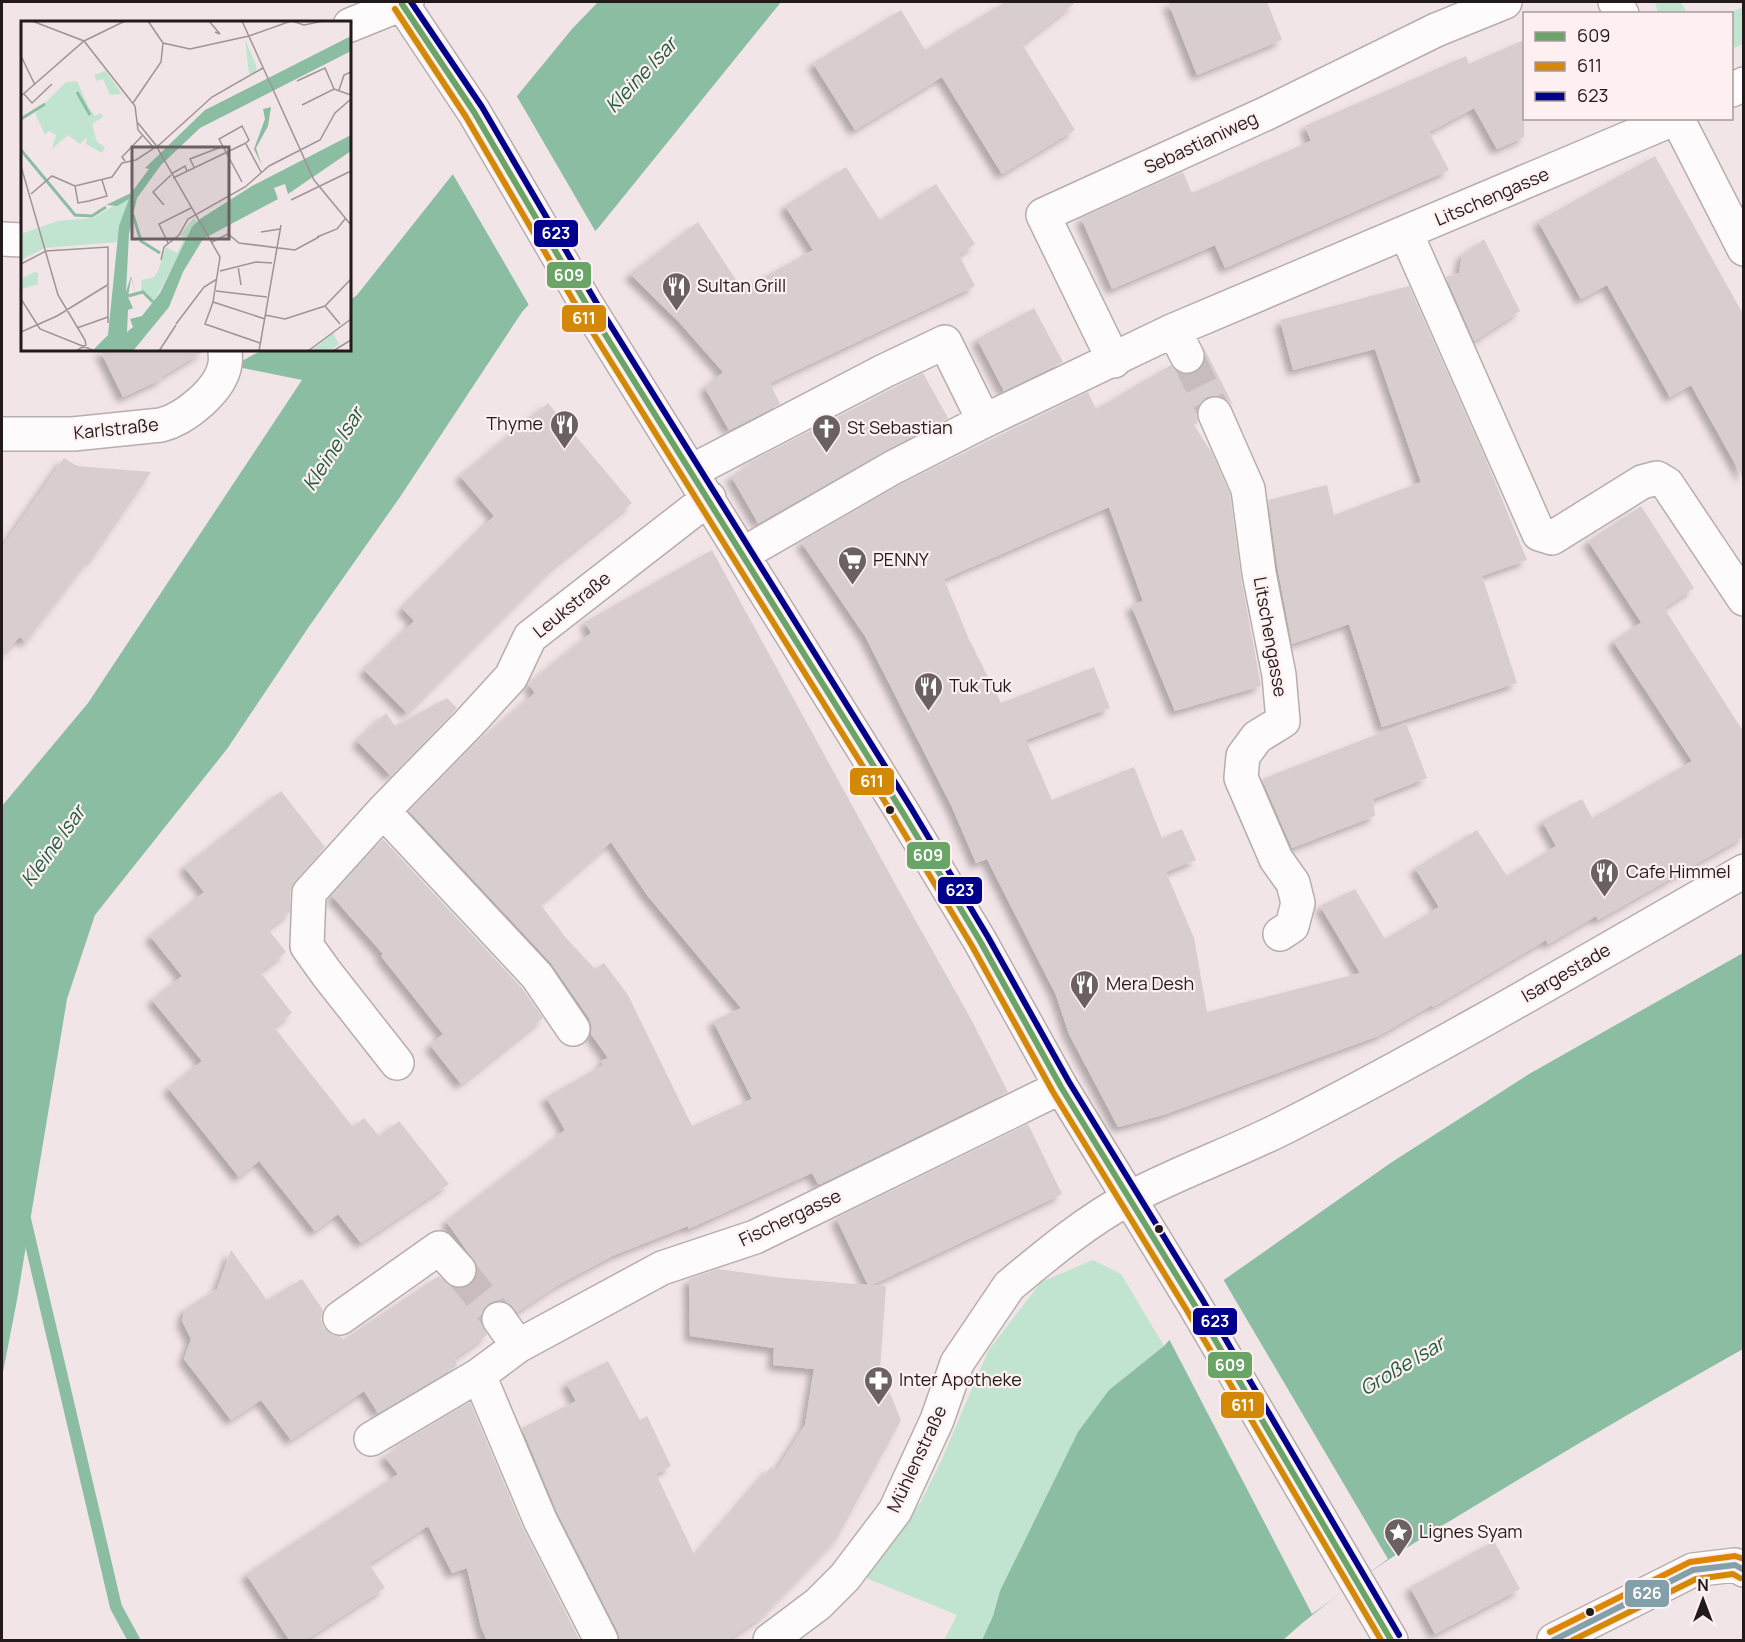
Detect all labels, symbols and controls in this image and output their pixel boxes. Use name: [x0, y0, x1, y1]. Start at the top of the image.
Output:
legend: [1523, 12, 1733, 120]
inset map: [21, 21, 351, 351]
text: 609: [1577, 23, 1610, 47]
water label: Kleine Isar: [599, 29, 684, 118]
text: 611: [1577, 53, 1602, 77]
text: 623: [1577, 83, 1608, 107]
street label: Sebastianiweg: [1140, 105, 1261, 179]
street label: Litschengasse: [1431, 161, 1552, 231]
line badge: 623: [533, 219, 579, 248]
text: 623: [542, 222, 570, 244]
line badge: 609: [546, 261, 592, 289]
text: 609: [554, 264, 584, 286]
restaurant icon: Sultan Grill: [660, 270, 692, 312]
place label: Sultan Grill: [697, 273, 786, 297]
line badge: 611: [561, 304, 607, 333]
text: 611: [572, 307, 596, 329]
water label: Kleine Isar: [296, 400, 371, 495]
restaurant icon: Thyme: [548, 408, 580, 450]
place label: Thyme: [486, 411, 543, 435]
street label: Karlstraße: [72, 412, 160, 444]
church icon: St Sebastian: [810, 412, 842, 454]
place label: St Sebastian: [847, 415, 953, 439]
supermarket icon: PENNY: [836, 544, 868, 586]
place label: PENNY: [873, 547, 930, 571]
street label: Leukstraße: [528, 566, 615, 643]
street label: Litschengasse: [1249, 575, 1293, 699]
restaurant icon: Tuk Tuk: [912, 670, 944, 712]
place label: Tuk Tuk: [949, 673, 1013, 697]
line badge: 611: [849, 767, 895, 796]
text: 611: [860, 770, 884, 792]
water label: Kleine Isar: [14, 798, 93, 892]
unlabelled marker: [884, 804, 896, 816]
line badge: 609: [906, 841, 951, 870]
text: 609: [913, 844, 943, 866]
restaurant icon: Cafe Himmel: [1589, 856, 1621, 898]
place label: Cafe Himmel: [1626, 859, 1731, 883]
line badge: 623: [937, 876, 983, 905]
text: 623: [946, 879, 974, 901]
street label: Isargestade: [1517, 937, 1614, 1007]
restaurant icon: Mera Desh: [1069, 968, 1101, 1010]
place label: Mera Desh: [1106, 971, 1194, 995]
street label: Fischergasse: [735, 1183, 845, 1251]
unlabelled marker: [1153, 1223, 1165, 1235]
line badge: 623: [1192, 1307, 1238, 1336]
text: 623: [1201, 1310, 1229, 1332]
water label: Große Isar: [1354, 1328, 1451, 1401]
line badge: 609: [1207, 1351, 1253, 1379]
text: 609: [1215, 1354, 1245, 1376]
pharmacy icon: Inter Apotheke: [862, 1364, 894, 1406]
place label: Inter Apotheke: [899, 1367, 1022, 1391]
line badge: 611: [1220, 1391, 1265, 1419]
text: 611: [1231, 1394, 1255, 1416]
street label: Mühlenstraße: [881, 1401, 951, 1516]
place icon: Lignes Syam: [1382, 1516, 1414, 1558]
place label: Lignes Syam: [1419, 1519, 1523, 1543]
north arrow: [1673, 1570, 1733, 1630]
text: N: [1697, 1574, 1709, 1596]
line badge: 626: [1624, 1579, 1670, 1608]
text: 626: [1632, 1582, 1662, 1604]
unlabelled marker: [1584, 1606, 1596, 1618]

